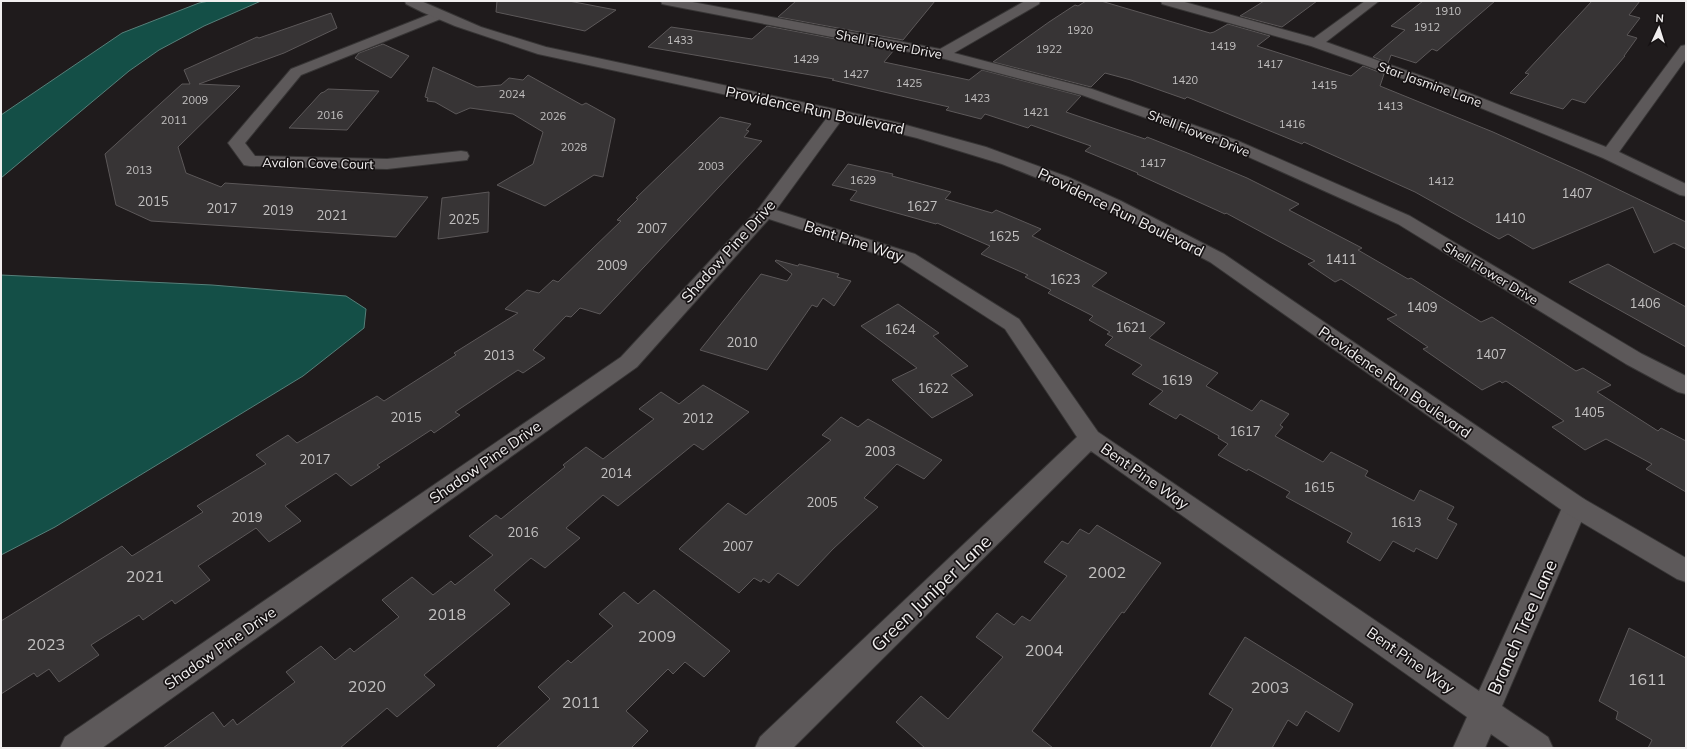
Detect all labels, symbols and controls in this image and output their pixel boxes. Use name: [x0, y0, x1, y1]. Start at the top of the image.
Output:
house number: 1910: [1435, 4, 1462, 18]
north arrow: [1639, 8, 1679, 48]
text: N: [1655, 11, 1664, 25]
house number: 1912: [1414, 20, 1441, 34]
house number: 1920: [1067, 23, 1094, 37]
street label: Shell Flower Drive: [835, 26, 943, 62]
house number: 1433: [667, 33, 693, 47]
house number: 1419: [1210, 39, 1236, 53]
house number: 1922: [1036, 42, 1063, 56]
house number: 1429: [793, 52, 819, 66]
house number: 1417: [1257, 57, 1283, 71]
street label: Star Jasmine Lane: [1376, 58, 1484, 110]
house number: 1427: [843, 67, 869, 81]
house number: 1420: [1172, 73, 1199, 87]
house number: 1425: [896, 76, 923, 90]
house number: 1415: [1311, 78, 1338, 92]
street label: Providence Run Boulevard: [724, 82, 906, 138]
house number: 2024: [499, 87, 526, 101]
house number: 1423: [964, 91, 990, 105]
house number: 2009: [182, 93, 208, 107]
house number: 1413: [1377, 99, 1403, 113]
house number: 1421: [1023, 105, 1049, 119]
street label: Shell Flower Drive: [1146, 106, 1252, 160]
house number: 2016: [317, 108, 344, 122]
house number: 2026: [540, 109, 567, 123]
house number: 2011: [161, 113, 187, 127]
house number: 1416: [1279, 117, 1306, 131]
house number: 2028: [561, 140, 588, 154]
street label: Avalon Cove Court: [262, 154, 374, 172]
house number: 1417: [1140, 156, 1166, 170]
house number: 2003: [698, 159, 724, 173]
house number: 2013: [126, 163, 152, 177]
street label: Providence Run Boulevard: [1035, 164, 1207, 260]
house number: 1629: [850, 173, 876, 187]
house number: 1412: [1428, 174, 1455, 188]
house number: 1407: [1561, 185, 1593, 201]
house number: 2015: [137, 193, 169, 209]
street label: Shadow Pine Drive: [677, 196, 779, 306]
house number: 1627: [906, 198, 938, 214]
house number: 2017: [206, 200, 238, 216]
house number: 2019: [262, 202, 294, 218]
house number: 2021: [316, 207, 348, 223]
house number: 1410: [1494, 210, 1526, 226]
house number: 2025: [448, 211, 480, 227]
street label: Bent Pine Way: [802, 216, 906, 266]
house number: 2007: [636, 220, 668, 236]
house number: 1625: [988, 228, 1020, 244]
street label: Shell Flower Drive: [1441, 238, 1541, 308]
house number: 1411: [1325, 251, 1357, 267]
house number: 2009: [596, 257, 628, 273]
house number: 1623: [1049, 271, 1081, 287]
house number: 1406: [1629, 295, 1661, 311]
house number: 1409: [1406, 299, 1438, 315]
house number: 1621: [1115, 319, 1147, 335]
house number: 1624: [884, 321, 916, 337]
street label: Providence Run Boulevard: [1315, 322, 1475, 442]
house number: 2010: [726, 334, 758, 350]
house number: 1407: [1475, 346, 1507, 362]
house number: 2013: [483, 347, 515, 363]
house number: 1619: [1161, 372, 1193, 388]
house number: 1622: [917, 380, 949, 396]
house number: 1405: [1573, 404, 1605, 420]
house number: 2015: [390, 409, 422, 425]
house number: 2012: [682, 410, 714, 426]
street label: Shadow Pine Drive: [425, 416, 545, 508]
house number: 1617: [1229, 423, 1261, 439]
street label: Bent Pine Way: [1097, 439, 1193, 513]
house number: 2003: [864, 443, 896, 459]
house number: 2017: [299, 451, 331, 467]
house number: 2014: [600, 465, 632, 481]
house number: 1615: [1303, 479, 1335, 495]
house number: 2005: [806, 494, 838, 510]
house number: 2019: [231, 509, 263, 525]
house number: 1613: [1390, 514, 1422, 530]
house number: 2016: [507, 524, 539, 540]
street label: Green Juniper Lane: [866, 530, 996, 656]
house number: 2007: [722, 538, 754, 554]
street label: Branch Tree Lane: [1482, 556, 1562, 698]
house number: 2002: [1088, 562, 1126, 582]
house number: 2021: [126, 566, 164, 586]
street label: Shadow Pine Drive: [160, 602, 280, 694]
house number: 2018: [428, 604, 466, 624]
street label: Bent Pine Way: [1363, 623, 1459, 697]
house number: 2009: [638, 626, 676, 646]
house number: 2023: [27, 634, 65, 654]
house number: 2004: [1025, 640, 1064, 660]
house number: 1611: [1628, 669, 1666, 689]
house number: 2020: [348, 676, 386, 696]
house number: 2003: [1251, 677, 1289, 697]
house number: 2011: [562, 692, 600, 712]

